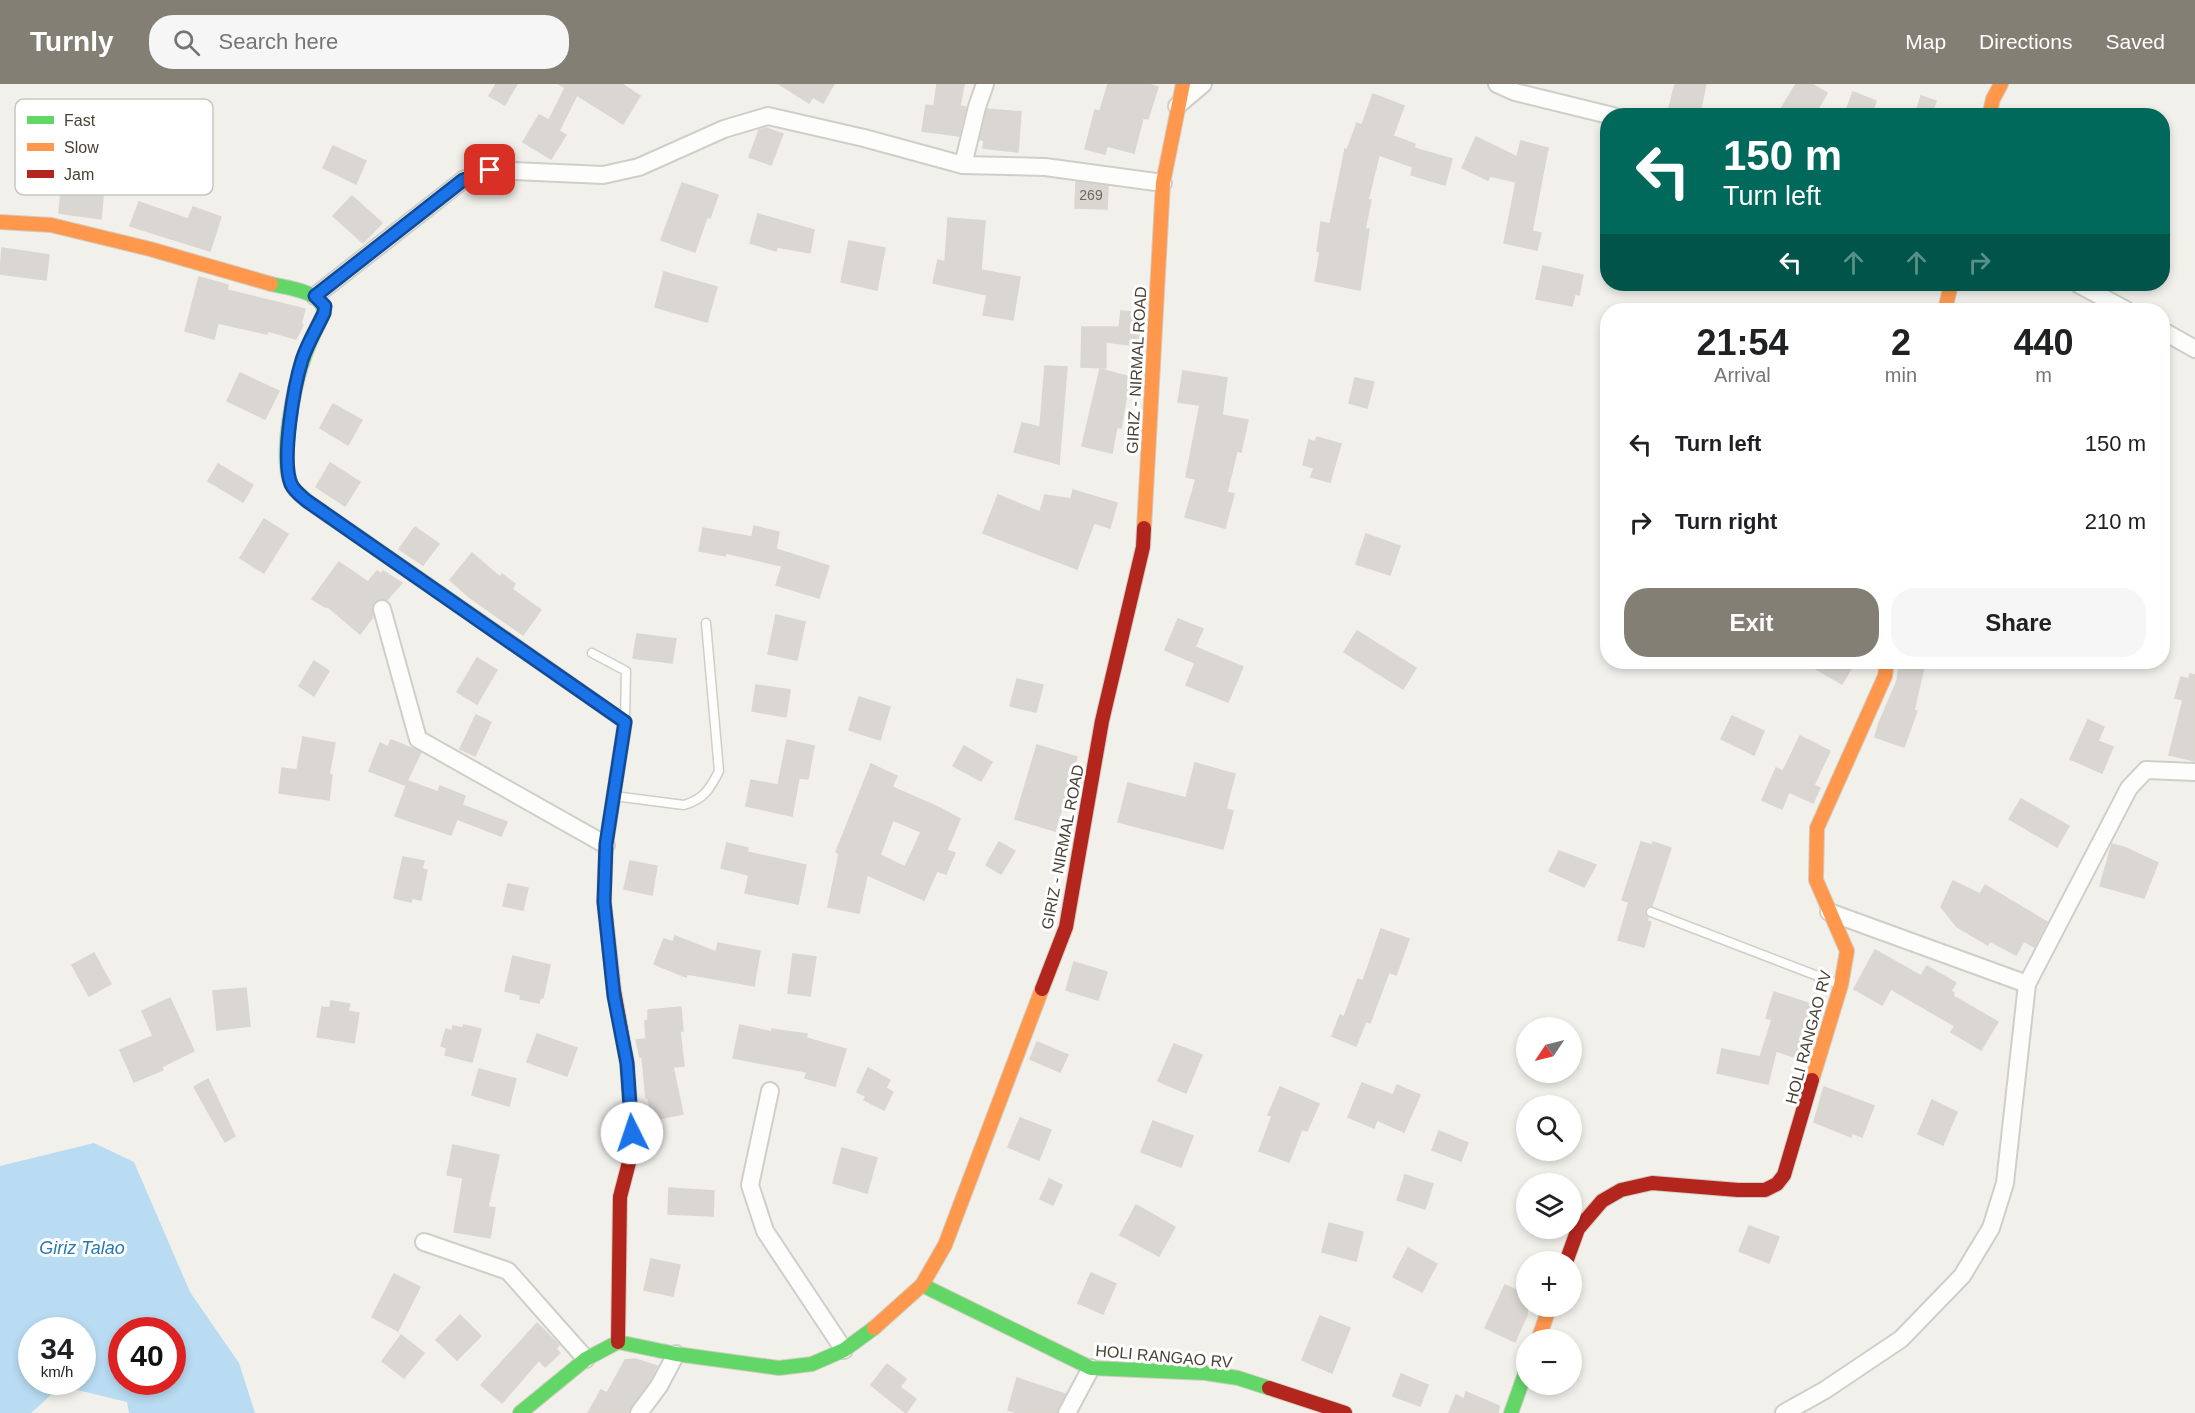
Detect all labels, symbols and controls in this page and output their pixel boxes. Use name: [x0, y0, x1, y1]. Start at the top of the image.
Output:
search box: [149, 15, 569, 69]
text: Turnly: [30, 26, 113, 57]
icon: search: [170, 26, 203, 59]
text: Search here: [218, 29, 338, 54]
text: Map: [1905, 30, 1946, 53]
text: Directions: [1979, 30, 2072, 53]
text: Saved: [2105, 30, 2165, 53]
legend: [15, 99, 213, 195]
text: Fast: [64, 112, 96, 129]
icon: left: [1624, 132, 1702, 210]
text: 150 m: [1723, 132, 1842, 179]
text: Slow: [64, 139, 99, 156]
pin: [464, 144, 515, 195]
icon: arrive: [473, 153, 506, 186]
text: Jam: [64, 166, 94, 183]
text: Turn left: [1723, 181, 1821, 211]
house number: 269: [1079, 187, 1103, 203]
icon: left: [1774, 246, 1807, 279]
icon: ahead: [1837, 246, 1870, 279]
icon: ahead: [1900, 246, 1933, 279]
icon: right: [1963, 246, 1996, 279]
street label: GIRIZ - NIRMAL ROAD: [1124, 286, 1149, 454]
text: 21:54: [1696, 322, 1788, 363]
text: 2: [1891, 322, 1911, 363]
text: 440: [2013, 322, 2074, 363]
text: Arrival: [1714, 364, 1771, 386]
text: min: [1885, 364, 1917, 386]
text: m: [2035, 364, 2052, 386]
icon: left: [1624, 428, 1657, 461]
text: Turn left: [1675, 431, 1761, 456]
text: 150 m: [2085, 431, 2146, 456]
icon: right: [1624, 506, 1657, 539]
text: Turn right: [1675, 509, 1777, 534]
text: 210 m: [2085, 509, 2146, 534]
button: Exit: [1624, 588, 1879, 657]
button: Share: [1891, 588, 2146, 657]
street label: GIRIZ - NIRMAL ROAD: [1038, 763, 1087, 931]
street label: HOLI RANGAO RV: [1782, 968, 1835, 1106]
north arrow: [1516, 1017, 1582, 1083]
map controls: [1516, 1017, 1582, 1395]
button: search: [1516, 1095, 1582, 1161]
position arrow: [600, 1101, 664, 1165]
button: layers: [1516, 1173, 1582, 1239]
water label: Giriz Talao: [39, 1238, 125, 1258]
button: +: [1516, 1251, 1582, 1317]
speed limit sign: 40: [108, 1317, 186, 1395]
button: −: [1516, 1329, 1582, 1395]
text: 34: [40, 1332, 74, 1365]
street label: HOLI RANGAO RV: [1095, 1342, 1234, 1371]
text: km/h: [41, 1363, 73, 1380]

